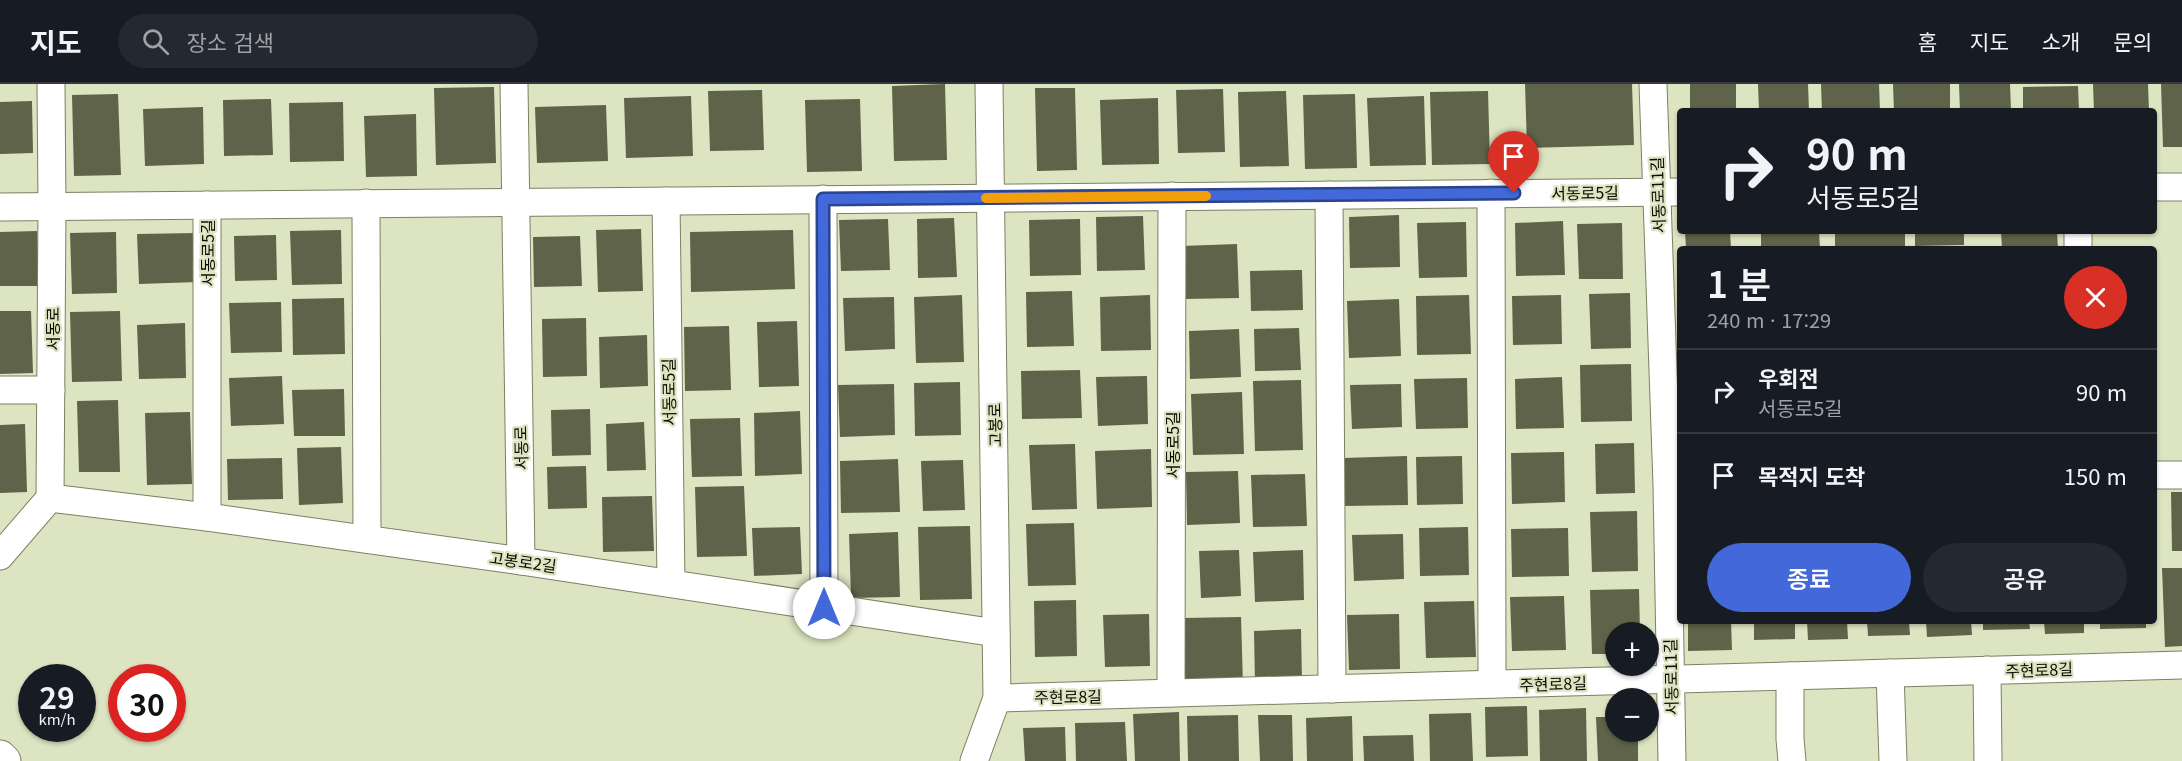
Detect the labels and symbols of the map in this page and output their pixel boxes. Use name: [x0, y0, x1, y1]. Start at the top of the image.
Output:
pin: [1488, 131, 1539, 193]
street label: 서동로11길: [1644, 156, 1670, 234]
street label: 서동로5길: [1551, 179, 1619, 205]
street label: 서동로5길: [195, 219, 219, 287]
street label: 서동로: [40, 307, 64, 351]
street label: 서동로5길: [655, 358, 681, 426]
street label: 고봉로: [982, 402, 1006, 447]
street label: 서동로5길: [1160, 411, 1184, 479]
street label: 서동로: [508, 425, 532, 470]
street label: 고봉로2길: [488, 544, 558, 578]
position arrow: [792, 576, 856, 640]
street label: 서동로11길: [1657, 638, 1683, 716]
street label: 주현로8길: [2005, 656, 2073, 682]
speed limit sign: 30: [108, 664, 186, 742]
street label: 주현로8길: [1519, 670, 1587, 696]
street label: 주현로8길: [1034, 683, 1102, 709]

